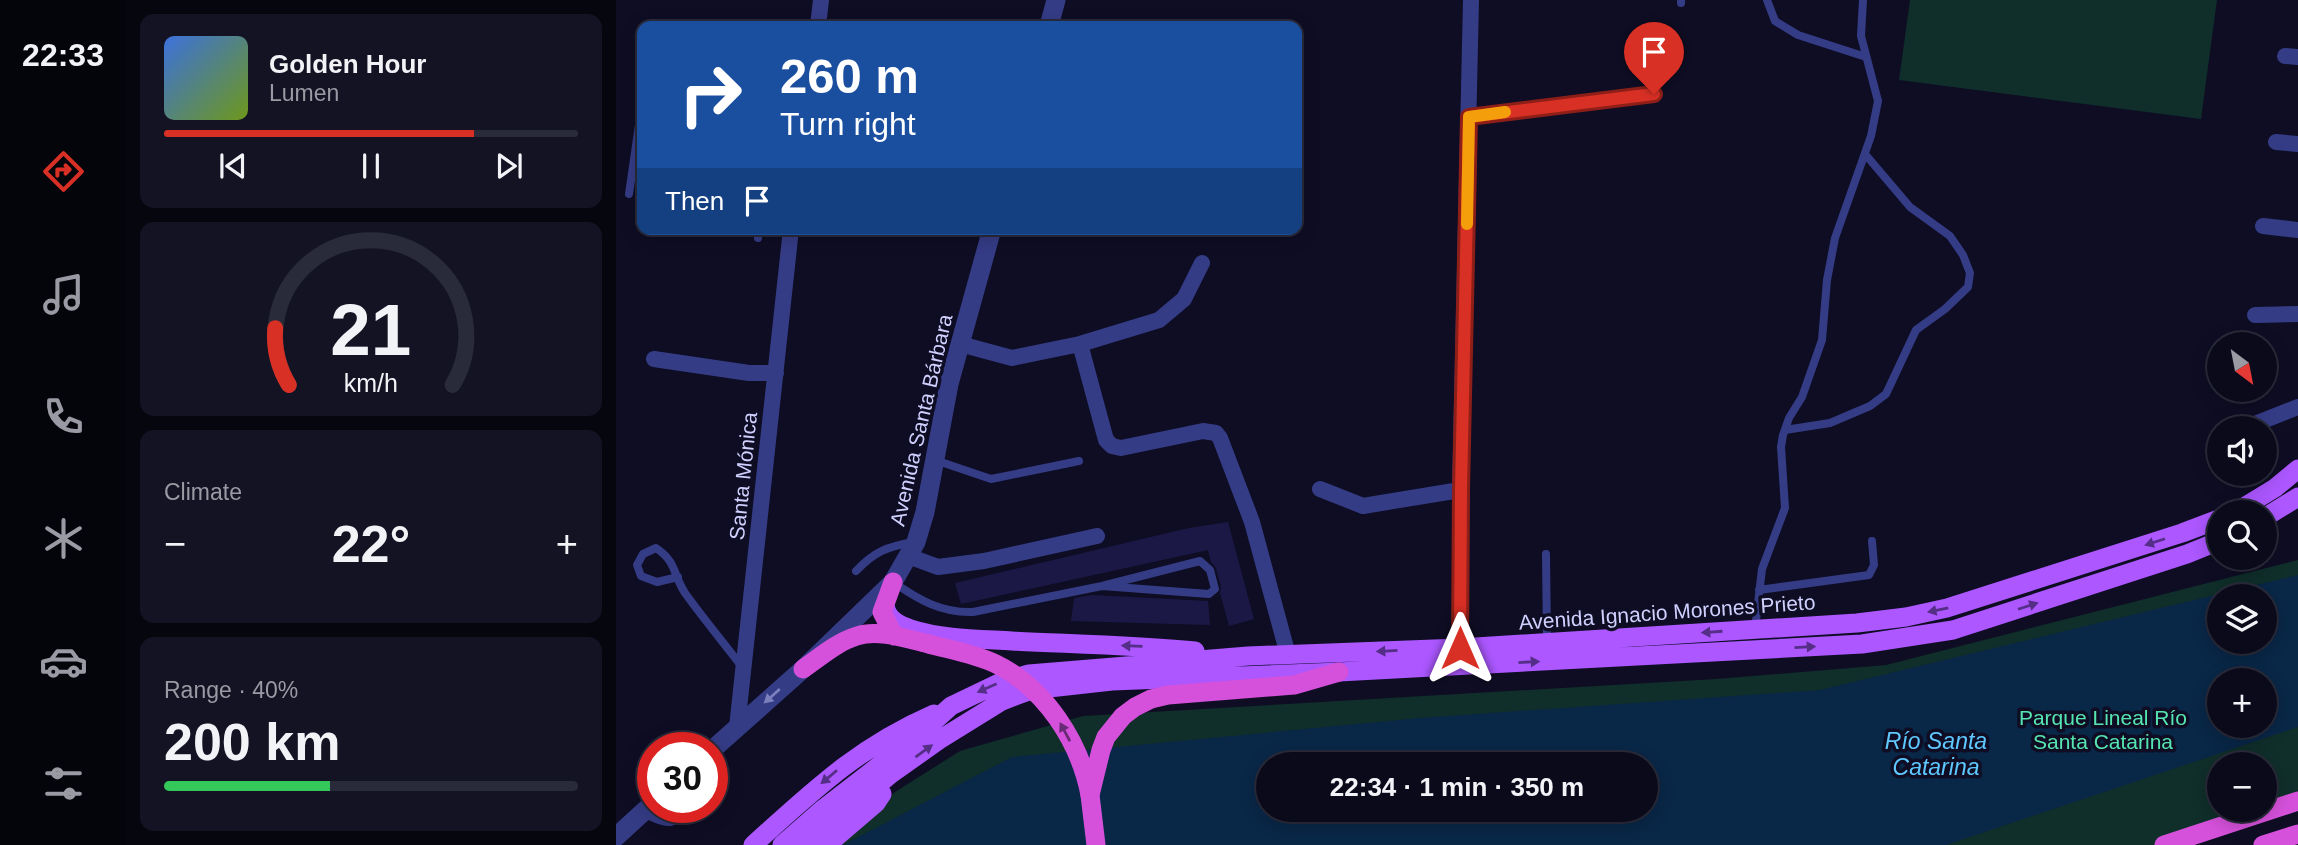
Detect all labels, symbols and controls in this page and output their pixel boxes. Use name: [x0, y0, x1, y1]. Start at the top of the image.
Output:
pin: [1624, 22, 1684, 94]
icon: arrive: [1635, 33, 1673, 71]
text: 22:33: [22, 37, 104, 73]
text: Golden Hour: [269, 49, 426, 79]
icon: right: [665, 49, 756, 140]
text: 260 m: [780, 49, 919, 103]
text: Lumen: [269, 80, 339, 106]
text: Turn right: [780, 106, 916, 142]
icon: directions: [39, 147, 88, 196]
icon: previous: [214, 147, 252, 185]
icon: pause: [352, 147, 390, 185]
icon: next: [490, 147, 528, 185]
icon: arrive: [738, 182, 776, 220]
text: Then: [665, 186, 724, 216]
icon: music: [39, 270, 88, 319]
text: 21: [331, 289, 411, 370]
street label: Avenida Santa Bárbara: [885, 312, 957, 528]
north arrow: [2207, 332, 2277, 402]
map controls: [2207, 332, 2277, 822]
text: km/h: [344, 368, 398, 396]
icon: phone: [39, 392, 88, 441]
street label: Santa Mónica: [725, 411, 761, 541]
button: sound: [2207, 416, 2277, 486]
text: Climate: [164, 479, 242, 505]
button: search: [2207, 500, 2277, 570]
icon: climate: [39, 514, 88, 563]
text: 22°: [332, 515, 410, 573]
text: −: [164, 523, 186, 565]
text: +: [556, 523, 578, 565]
one-way arrow: [2144, 537, 2165, 548]
button: layers: [2207, 584, 2277, 654]
street label: Avenida Ignacio Morones Prieto: [1518, 590, 1816, 634]
one-way arrow: [2017, 600, 2038, 610]
one-way arrow: [1927, 605, 1949, 616]
position arrow: [1423, 611, 1497, 685]
one-way arrow: [1700, 626, 1722, 637]
icon: car: [39, 637, 88, 686]
one-way arrow: [1120, 640, 1142, 652]
one-way arrow: [1794, 641, 1816, 652]
one-way arrow: [1375, 645, 1397, 656]
one-way arrow: [1518, 656, 1540, 667]
button: +: [2207, 668, 2277, 738]
text: Range · 40%: [164, 677, 298, 703]
one-way arrow: [977, 682, 997, 694]
one-way arrow: [763, 688, 781, 704]
park label: Parque Lineal Río Santa Catarina: [2019, 706, 2187, 753]
text: 200 km: [164, 713, 340, 771]
one-way arrow: [1059, 722, 1071, 742]
water label: Río Santa Catarina: [1885, 728, 1987, 780]
speed limit sign: 30: [637, 732, 728, 823]
one-way arrow: [915, 744, 933, 758]
button: −: [2207, 752, 2277, 822]
icon: filters: [39, 759, 88, 808]
one-way arrow: [820, 769, 837, 784]
text: 22:34 · 1 min · 350 m: [1330, 772, 1584, 802]

